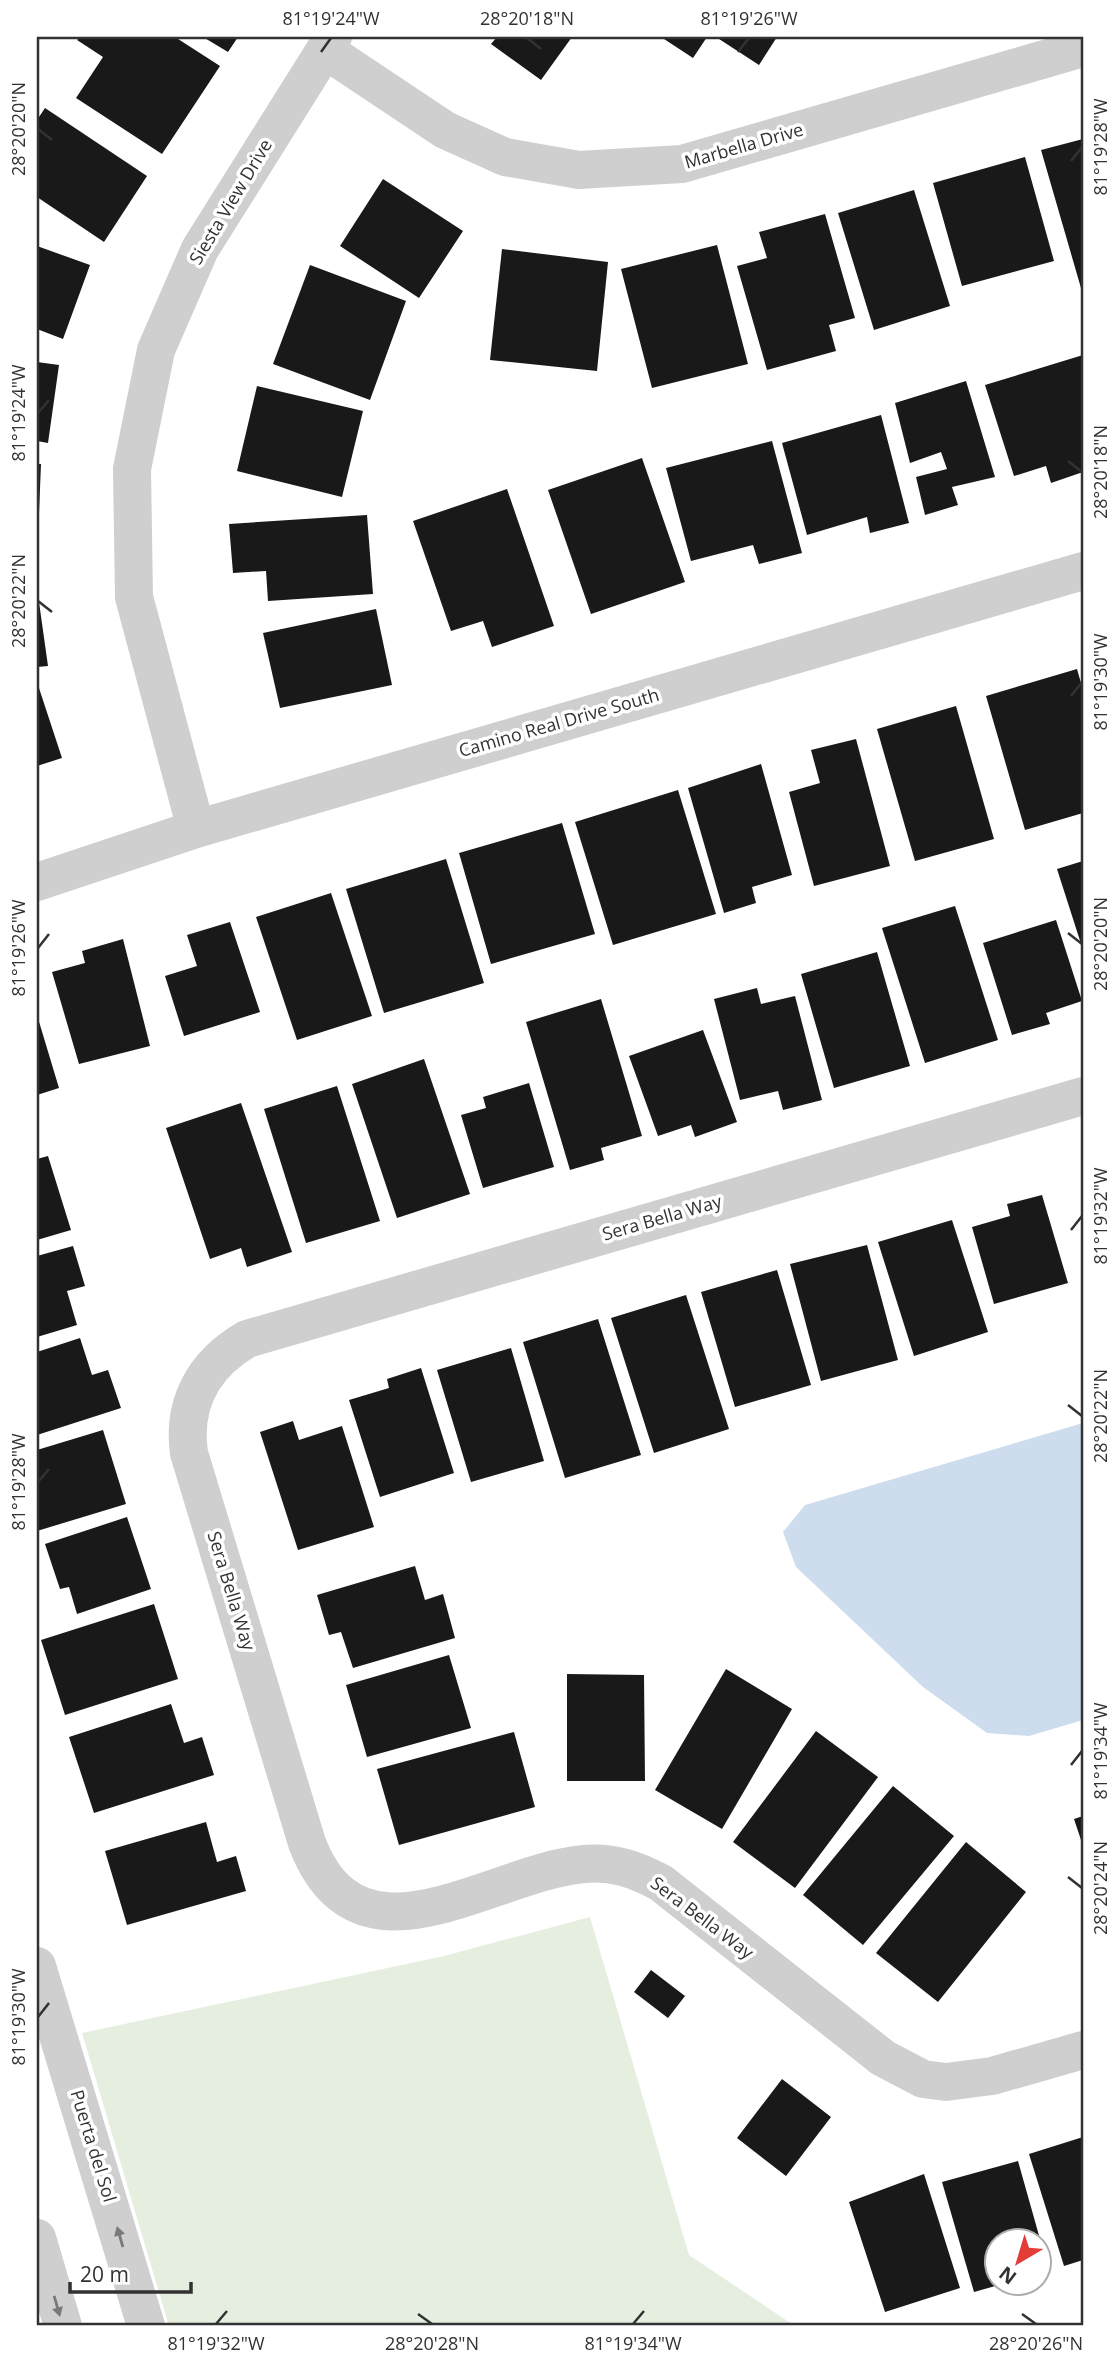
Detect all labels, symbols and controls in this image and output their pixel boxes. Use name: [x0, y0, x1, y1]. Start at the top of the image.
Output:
text: 81°19'24"W: [282, 6, 380, 30]
text: 28°20'18"N: [480, 6, 574, 30]
text: 81°19'26"W: [700, 6, 798, 30]
text: 28°20'20"N: [6, 82, 30, 176]
text: 81°19'28"W: [1088, 98, 1112, 196]
street label: Marbella Drive: [682, 117, 806, 173]
street label: Siesta View Drive: [183, 134, 277, 269]
text: 81°19'24"W: [6, 364, 30, 462]
text: 28°20'18"N: [1088, 425, 1112, 519]
text: 28°20'22"N: [6, 554, 30, 648]
text: 81°19'30"W: [1088, 633, 1112, 731]
street label: Camino Real Drive South: [456, 682, 662, 762]
text: 28°20'20"N: [1088, 897, 1112, 991]
text: 81°19'26"W: [6, 899, 30, 997]
text: 81°19'32"W: [1088, 1167, 1112, 1265]
street label: Sera Bella Way: [599, 1188, 725, 1246]
text: 28°20'22"N: [1088, 1369, 1112, 1463]
text: 81°19'28"W: [6, 1433, 30, 1531]
street label: Sera Bella Way: [202, 1528, 262, 1654]
text: 81°19'34"W: [1088, 1702, 1112, 1800]
text: 28°20'24"N: [1088, 1841, 1112, 1935]
street label: Sera Bella Way: [646, 1871, 760, 1964]
text: 81°19'30"W: [6, 1968, 30, 2066]
street label: Puerta del Sol: [66, 2087, 122, 2205]
one-way arrow: [114, 2226, 124, 2247]
north arrow: [984, 2226, 1054, 2296]
scale bar: [70, 2251, 191, 2295]
text: 20 m: [80, 2260, 129, 2288]
text: N: [993, 2260, 1022, 2290]
one-way arrow: [52, 2296, 62, 2317]
text: 81°19'32"W: [167, 2331, 265, 2355]
text: 28°20'28"N: [385, 2331, 479, 2355]
text: 81°19'34"W: [584, 2331, 682, 2355]
text: 28°20'26"N: [989, 2331, 1083, 2355]

